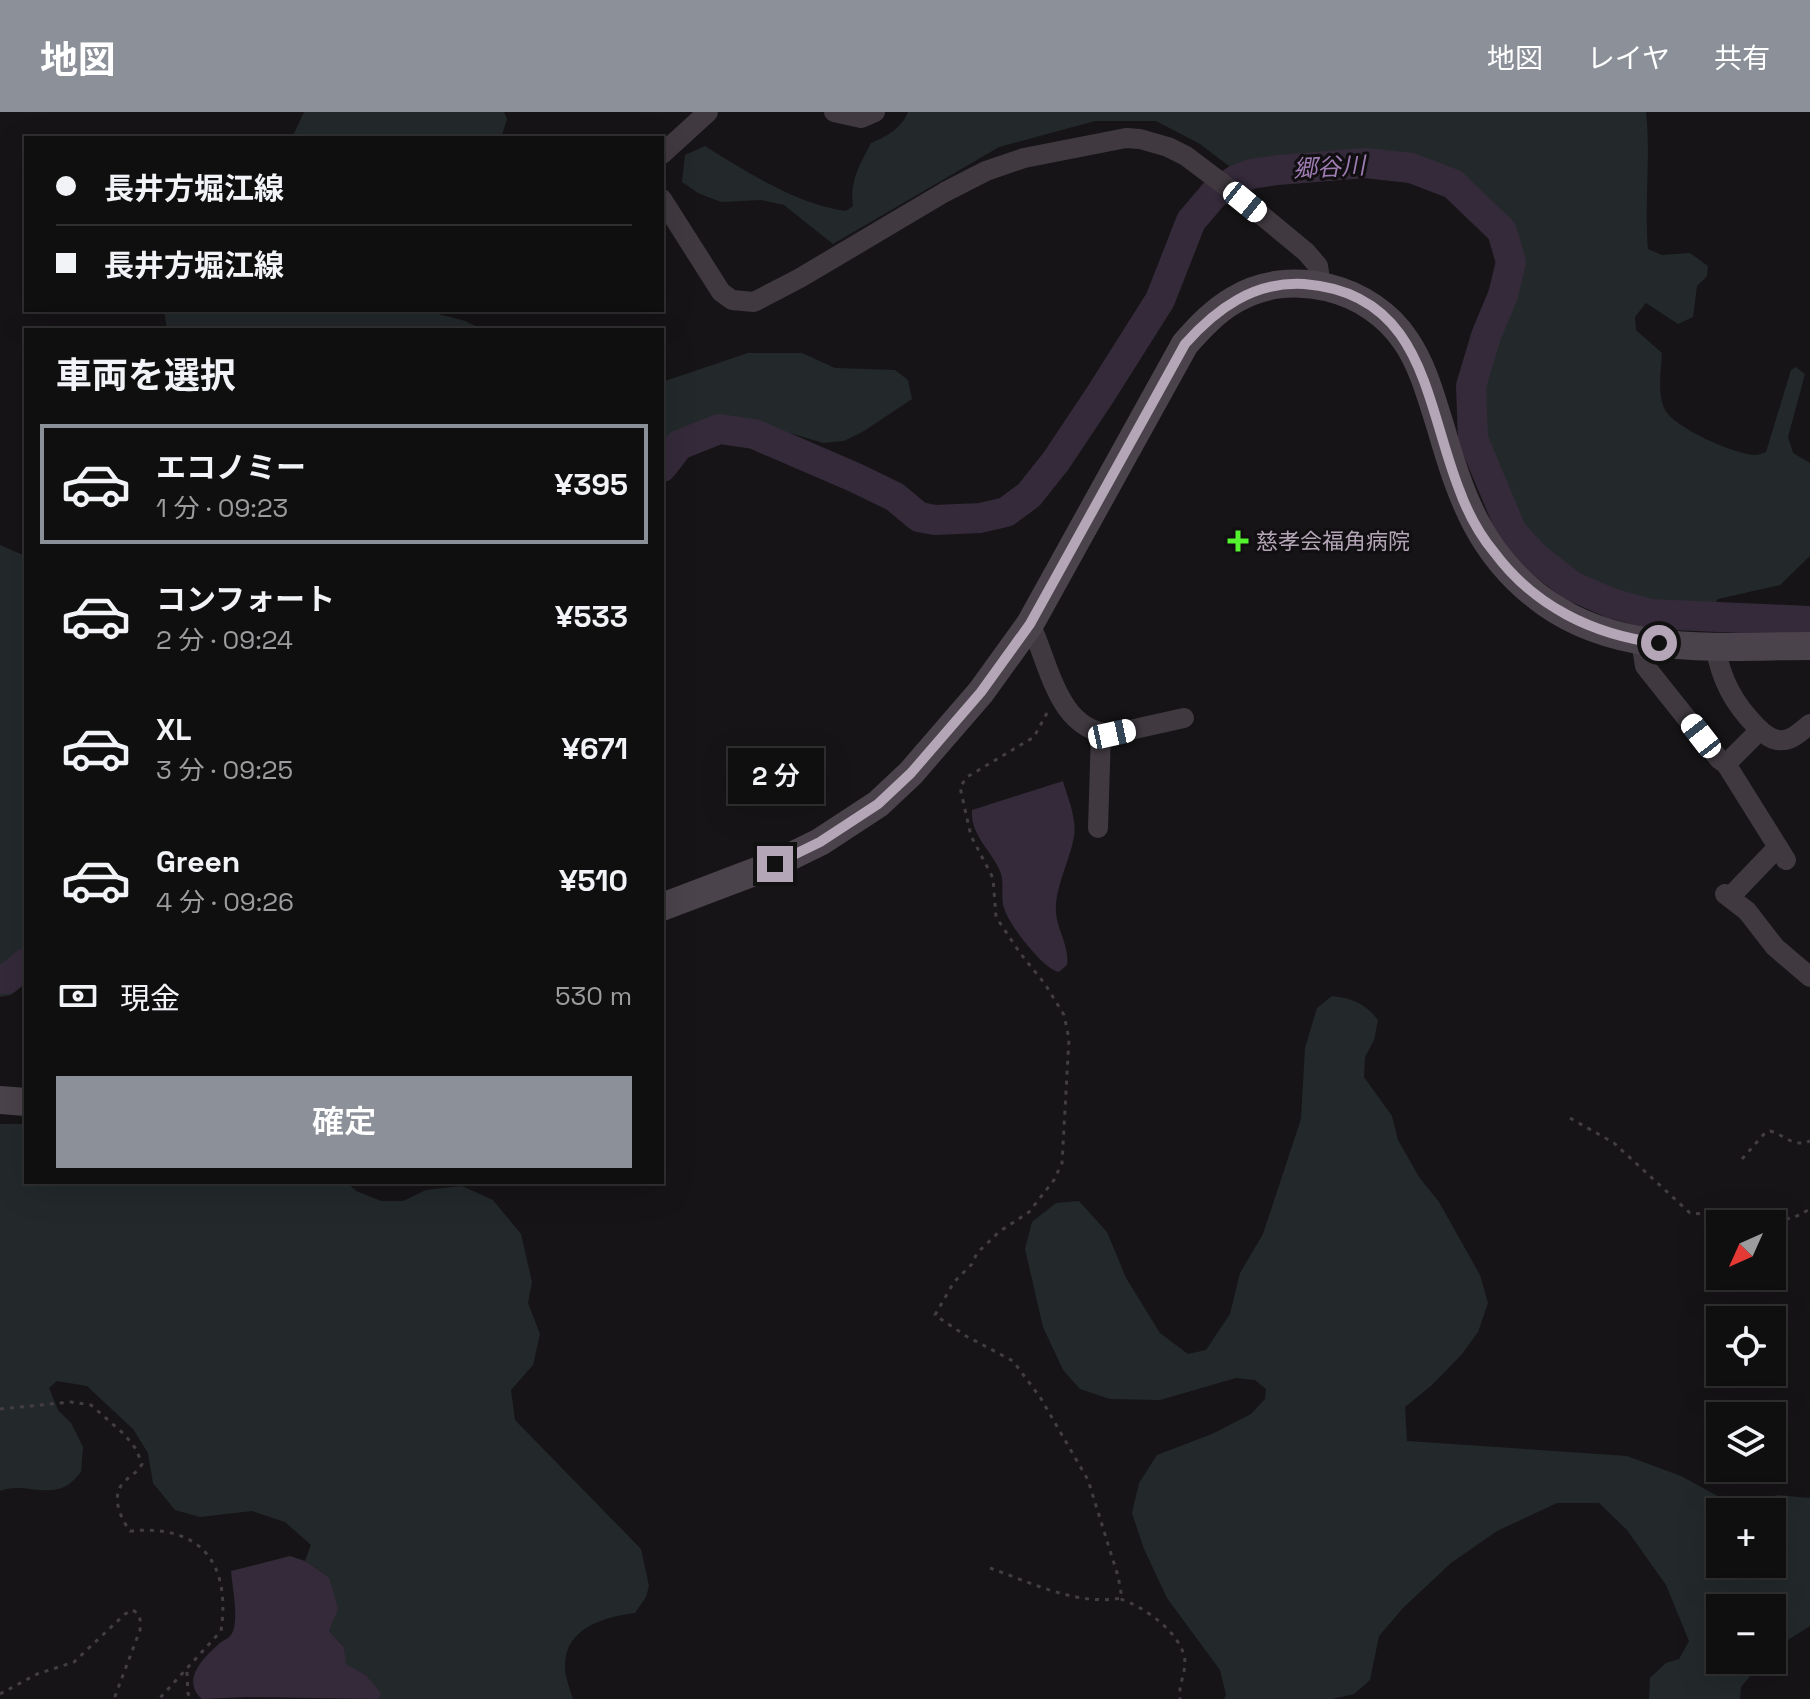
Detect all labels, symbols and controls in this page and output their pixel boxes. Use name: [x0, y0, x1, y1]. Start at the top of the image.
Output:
text: 地図: [40, 36, 116, 84]
text: 地図: [1487, 40, 1543, 76]
text: レイヤ: [1587, 40, 1670, 76]
text: 共有: [1714, 40, 1770, 76]
water label: 郷谷川: [1292, 149, 1369, 184]
text: 長井方堀江線: [104, 169, 284, 208]
car: [1219, 178, 1271, 226]
text: 長井方堀江線: [104, 246, 284, 285]
text: 車両を選択: [56, 353, 236, 399]
icon: car: [60, 448, 132, 520]
text: エコノミー: [156, 448, 306, 487]
text: ¥395: [555, 465, 628, 504]
text: 1 分 · 09:23: [156, 491, 288, 525]
place label: 慈孝会福角病院: [1256, 527, 1410, 555]
marker: 慈孝会福角病院: [1227, 530, 1249, 552]
icon: car: [60, 580, 132, 652]
text: コンフォート: [156, 580, 335, 619]
text: ¥533: [555, 597, 628, 636]
text: 2 分 · 09:24: [156, 623, 293, 657]
route start: [1641, 625, 1677, 661]
text: XL: [156, 710, 192, 749]
car: [1677, 710, 1725, 762]
icon: car: [60, 712, 132, 784]
car: [1086, 717, 1138, 751]
text: ¥671: [561, 729, 628, 768]
callout: 2 分: [727, 748, 823, 804]
text: 3 分 · 09:25: [156, 753, 293, 787]
text: 2 分: [752, 759, 800, 793]
text: Green: [156, 842, 240, 881]
icon: car: [60, 844, 132, 916]
route end: [757, 846, 793, 882]
text: ¥510: [559, 861, 628, 900]
text: 4 分 · 09:26: [156, 885, 294, 919]
icon: cash: [56, 974, 100, 1018]
text: 現金: [120, 979, 180, 1018]
text: 530 m: [555, 979, 632, 1013]
button: 確定: [56, 1076, 632, 1168]
north arrow: [1706, 1210, 1786, 1290]
map controls: [1706, 1210, 1786, 1674]
button: locate: [1706, 1306, 1786, 1386]
button: layers: [1706, 1402, 1786, 1482]
button: +: [1706, 1498, 1786, 1578]
button: −: [1706, 1594, 1786, 1674]

